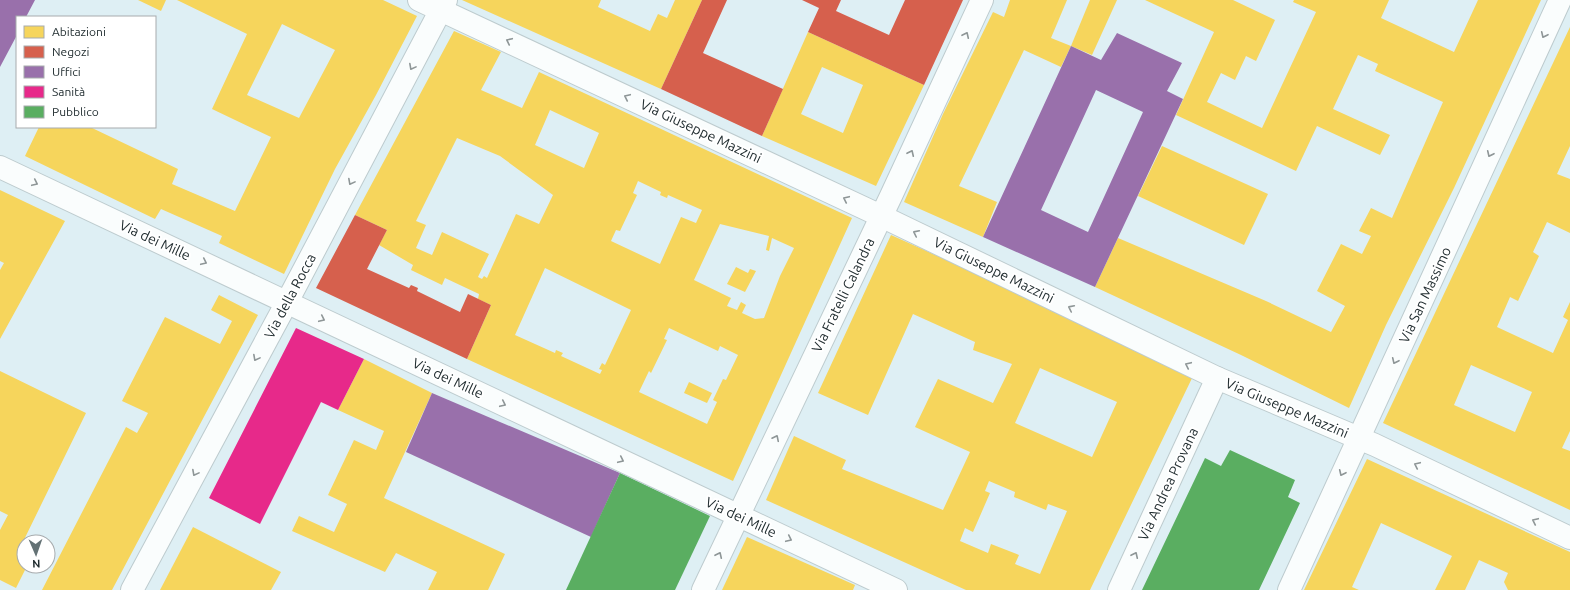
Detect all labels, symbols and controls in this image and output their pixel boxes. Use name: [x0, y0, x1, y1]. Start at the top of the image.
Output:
legend: [16, 16, 156, 128]
text: Abitazioni: [52, 25, 106, 38]
one-way arrow: [1541, 31, 1549, 39]
one-way arrow: [961, 32, 969, 39]
one-way arrow: [506, 38, 513, 46]
text: Negozi: [52, 45, 90, 58]
one-way arrow: [409, 63, 416, 70]
text: Uffici: [52, 65, 81, 78]
text: Sanità: [52, 85, 85, 98]
one-way arrow: [623, 93, 630, 101]
street label: Via Giuseppe Mazzini: [638, 96, 764, 166]
text: Pubblico: [52, 105, 99, 118]
one-way arrow: [1487, 149, 1495, 157]
one-way arrow: [906, 150, 914, 157]
one-way arrow: [31, 178, 39, 186]
one-way arrow: [348, 178, 355, 185]
one-way arrow: [842, 196, 850, 204]
street label: Via dei Mille: [117, 217, 193, 263]
one-way arrow: [913, 230, 920, 238]
street label: Via Giuseppe Mazzini: [931, 234, 1057, 306]
street label: Via Fratelli Calandra: [808, 235, 878, 355]
street label: Via San Massimo: [1396, 244, 1454, 346]
street label: Via della Rocca: [261, 251, 319, 341]
one-way arrow: [199, 257, 207, 265]
one-way arrow: [1068, 305, 1075, 313]
one-way arrow: [318, 314, 325, 322]
one-way arrow: [254, 354, 261, 362]
street label: Via dei Mille: [410, 355, 486, 401]
one-way arrow: [1392, 356, 1400, 364]
one-way arrow: [1185, 362, 1192, 370]
street label: Via Giuseppe Mazzini: [1223, 375, 1351, 441]
one-way arrow: [499, 399, 506, 407]
street label: Via Andrea Provana: [1135, 425, 1201, 543]
one-way arrow: [771, 434, 779, 442]
one-way arrow: [616, 455, 624, 463]
one-way arrow: [1414, 462, 1422, 470]
one-way arrow: [192, 469, 199, 476]
one-way arrow: [1339, 470, 1347, 477]
street label: Via dei Mille: [703, 494, 779, 540]
one-way arrow: [1531, 518, 1539, 526]
north arrow: [16, 534, 56, 574]
one-way arrow: [785, 535, 792, 543]
one-way arrow: [714, 551, 722, 559]
one-way arrow: [1130, 551, 1138, 559]
text: N: [32, 558, 41, 570]

